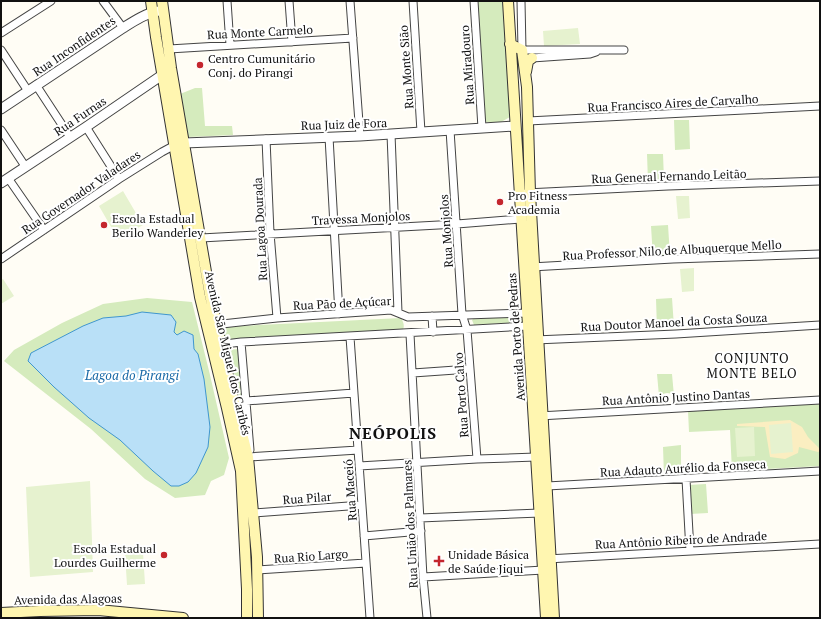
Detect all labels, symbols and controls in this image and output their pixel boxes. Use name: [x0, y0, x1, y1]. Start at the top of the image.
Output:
street label: Rua Inconfidentes: [30, 13, 118, 79]
street label: Rua Monte Carmelo: [207, 22, 314, 42]
street label: Rua Monte Sião: [396, 24, 416, 109]
street label: Rua Miradouro: [457, 24, 477, 105]
place label: Centro Cumunitário Conj. do Pirangi: [208, 51, 316, 80]
marker: Centro Cumunitário Conj. do Pirangi: [195, 60, 205, 70]
street label: Rua Francisco Aires de Carvalho: [587, 91, 759, 115]
street label: Rua Furnas: [51, 93, 109, 139]
street label: Rua Juiz de Fora: [301, 115, 387, 133]
street label: Rua Governador Valadares: [19, 147, 143, 237]
street label: Rua General Fernando Leitão: [591, 166, 747, 186]
street label: Rua Lagoa Dourada: [250, 177, 270, 281]
place label: Pro Fitness Academia: [508, 188, 567, 217]
street label: Rua Monjolos: [436, 194, 456, 268]
marker: Pro Fitness Academia: [495, 197, 505, 207]
street label: Travessa Monjolos: [311, 208, 411, 228]
place label: Escola Estadual Berilo Wanderley: [112, 211, 204, 240]
marker: Escola Estadual Berilo Wanderley: [99, 220, 109, 230]
street label: Rua Professor Nilo de Albuquerque Mello: [562, 237, 782, 263]
street label: Avenida São Miguel dos Caribés: [202, 269, 254, 437]
street label: Avenida Porto de Pedras: [504, 272, 528, 402]
street label: Rua Pão de Açúcar: [293, 293, 392, 313]
street label: Rua Doutor Manoel da Costa Souza: [580, 310, 768, 334]
district label: CONJUNTO MONTE BELO: [706, 349, 798, 382]
street label: Rua Porto Calvo: [451, 351, 471, 438]
water label: Lagoa do Pirangi: [84, 366, 179, 384]
street label: Rua Antônio Justino Dantas: [602, 386, 750, 408]
district label: NEÓPOLIS: [349, 422, 437, 444]
street label: Rua Adauto Aurélio da Fonseca: [600, 456, 766, 480]
street label: Rua Maceió: [340, 458, 360, 521]
street label: Rua União dos Palmares: [399, 459, 421, 589]
street label: Rua Pilar: [282, 489, 332, 507]
street label: Rua Antônio Ribeiro de Andrade: [595, 528, 767, 552]
place label: Escola Estadual Lourdes Guilherme: [54, 541, 156, 570]
street label: Rua Rio Largo: [273, 546, 349, 566]
place label: Unidade Básica de Saúde Jiqui: [448, 547, 529, 576]
marker: Escola Estadual Lourdes Guilherme: [159, 550, 169, 560]
marker: Unidade Básica de Saúde Jiqui: [433, 555, 445, 567]
street label: Avenida das Alagoas: [14, 591, 122, 607]

